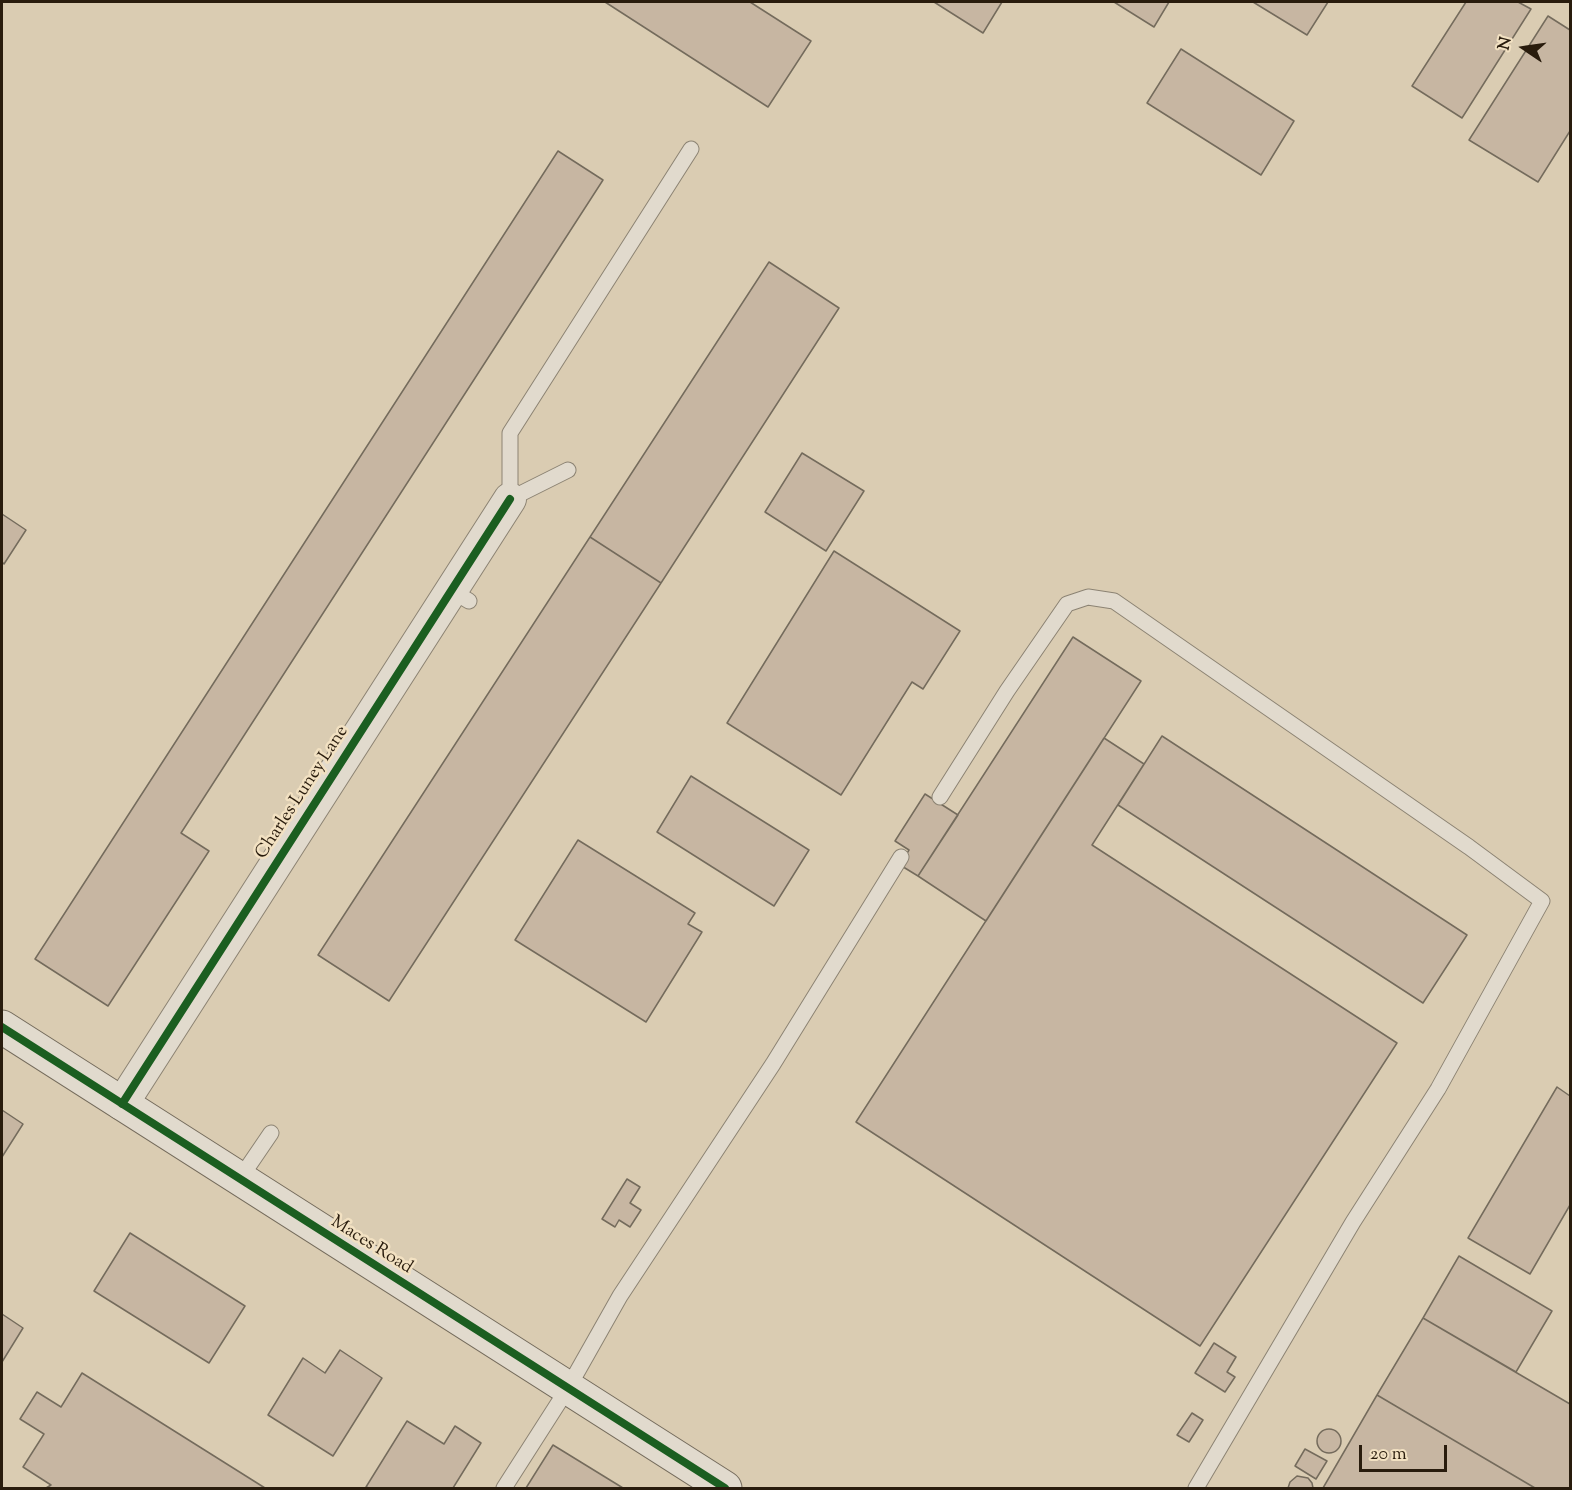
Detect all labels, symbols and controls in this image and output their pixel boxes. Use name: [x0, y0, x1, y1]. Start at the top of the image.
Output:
north arrow: [1494, 18, 1554, 78]
text: N: [1493, 35, 1519, 53]
street label: Charles Luney Lane: [252, 722, 354, 864]
street label: Maces Road: [326, 1212, 416, 1280]
scale bar: [1362, 1433, 1450, 1471]
text: 20 m: [1370, 1442, 1407, 1468]

